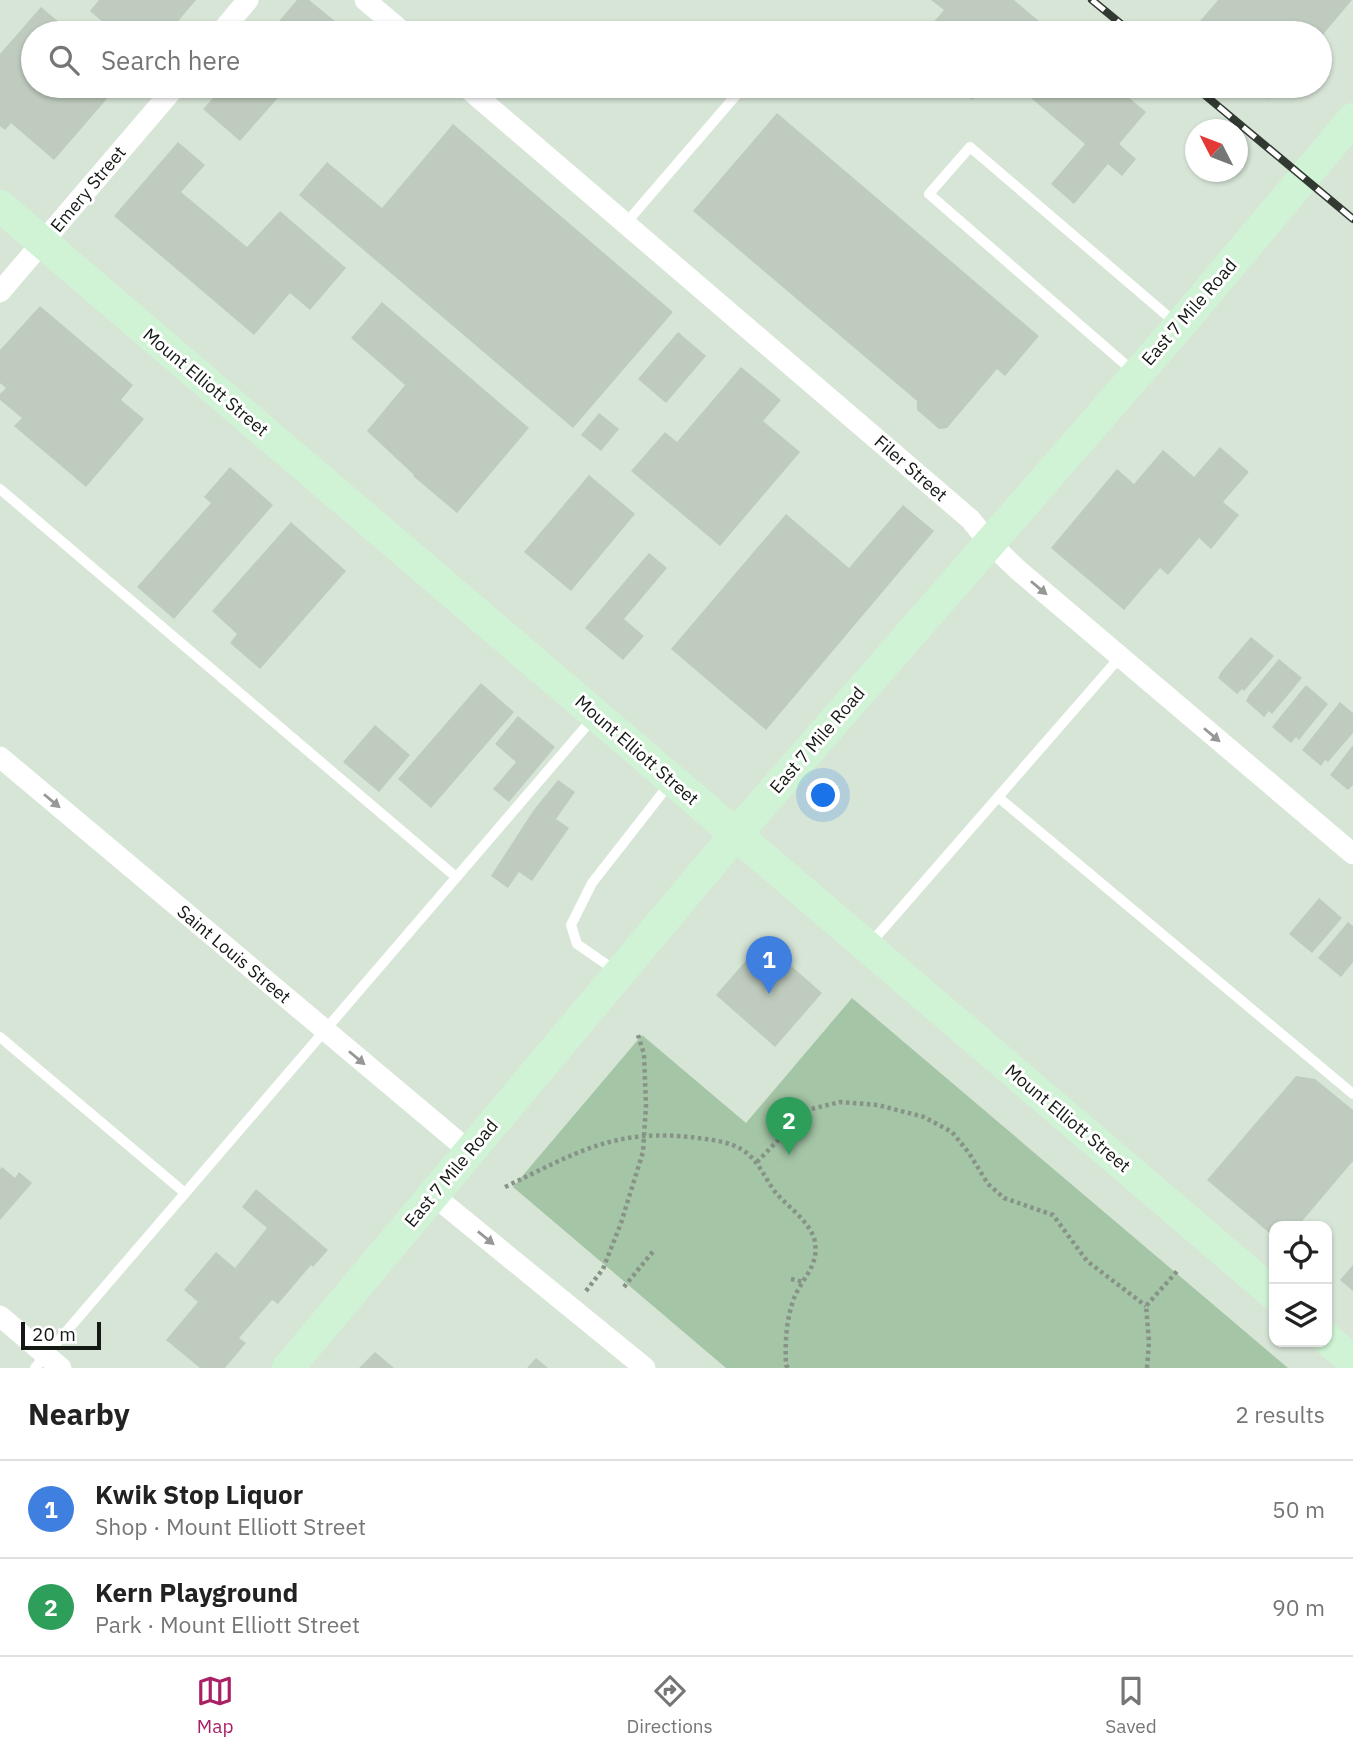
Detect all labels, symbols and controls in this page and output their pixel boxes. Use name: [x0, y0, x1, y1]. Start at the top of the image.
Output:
search box: [21, 21, 1332, 98]
icon: search: [45, 41, 83, 79]
text: Search here: [101, 43, 240, 77]
north arrow: [1185, 119, 1248, 182]
street label: Emery Street: [45, 141, 131, 237]
street label: East 7 Mile Road: [1136, 254, 1242, 370]
street label: Mount Elliott Street: [139, 323, 273, 441]
street label: Filer Street: [870, 430, 952, 506]
one-way arrow: [1030, 580, 1047, 595]
street label: East 7 Mile Road: [764, 682, 870, 798]
street label: Mount Elliott Street: [570, 690, 704, 810]
one-way arrow: [1204, 727, 1221, 742]
your location: [806, 778, 840, 812]
one-way arrow: [43, 793, 61, 809]
street label: Saint Louis Street: [172, 900, 296, 1008]
pin: 1: [746, 936, 792, 994]
one-way arrow: [348, 1050, 366, 1066]
street label: Mount Elliott Street: [1001, 1059, 1135, 1177]
pin: 2: [766, 1097, 812, 1155]
street label: East 7 Mile Road: [399, 1114, 503, 1232]
map controls: [1269, 1221, 1332, 1347]
button: locate: [1269, 1221, 1332, 1284]
one-way arrow: [478, 1230, 495, 1245]
button: layers: [1269, 1284, 1332, 1347]
scale bar: [21, 1319, 102, 1351]
text: 20 m: [32, 1322, 76, 1346]
text: Nearby: [28, 1394, 130, 1433]
text: 2 results: [1235, 1399, 1325, 1429]
text: Kwik Stop Liquor: [95, 1477, 303, 1511]
text: 1: [44, 1494, 58, 1524]
text: 50 m: [1272, 1494, 1325, 1524]
text: Shop · Mount Elliott Street: [95, 1511, 366, 1541]
text: Kern Playground: [95, 1575, 298, 1609]
text: 2: [44, 1592, 58, 1622]
text: 90 m: [1272, 1592, 1325, 1622]
text: Park · Mount Elliott Street: [95, 1609, 360, 1639]
tab: Map: [196, 1672, 234, 1738]
tab: Directions: [626, 1672, 713, 1738]
tab: Saved: [1105, 1672, 1157, 1738]

